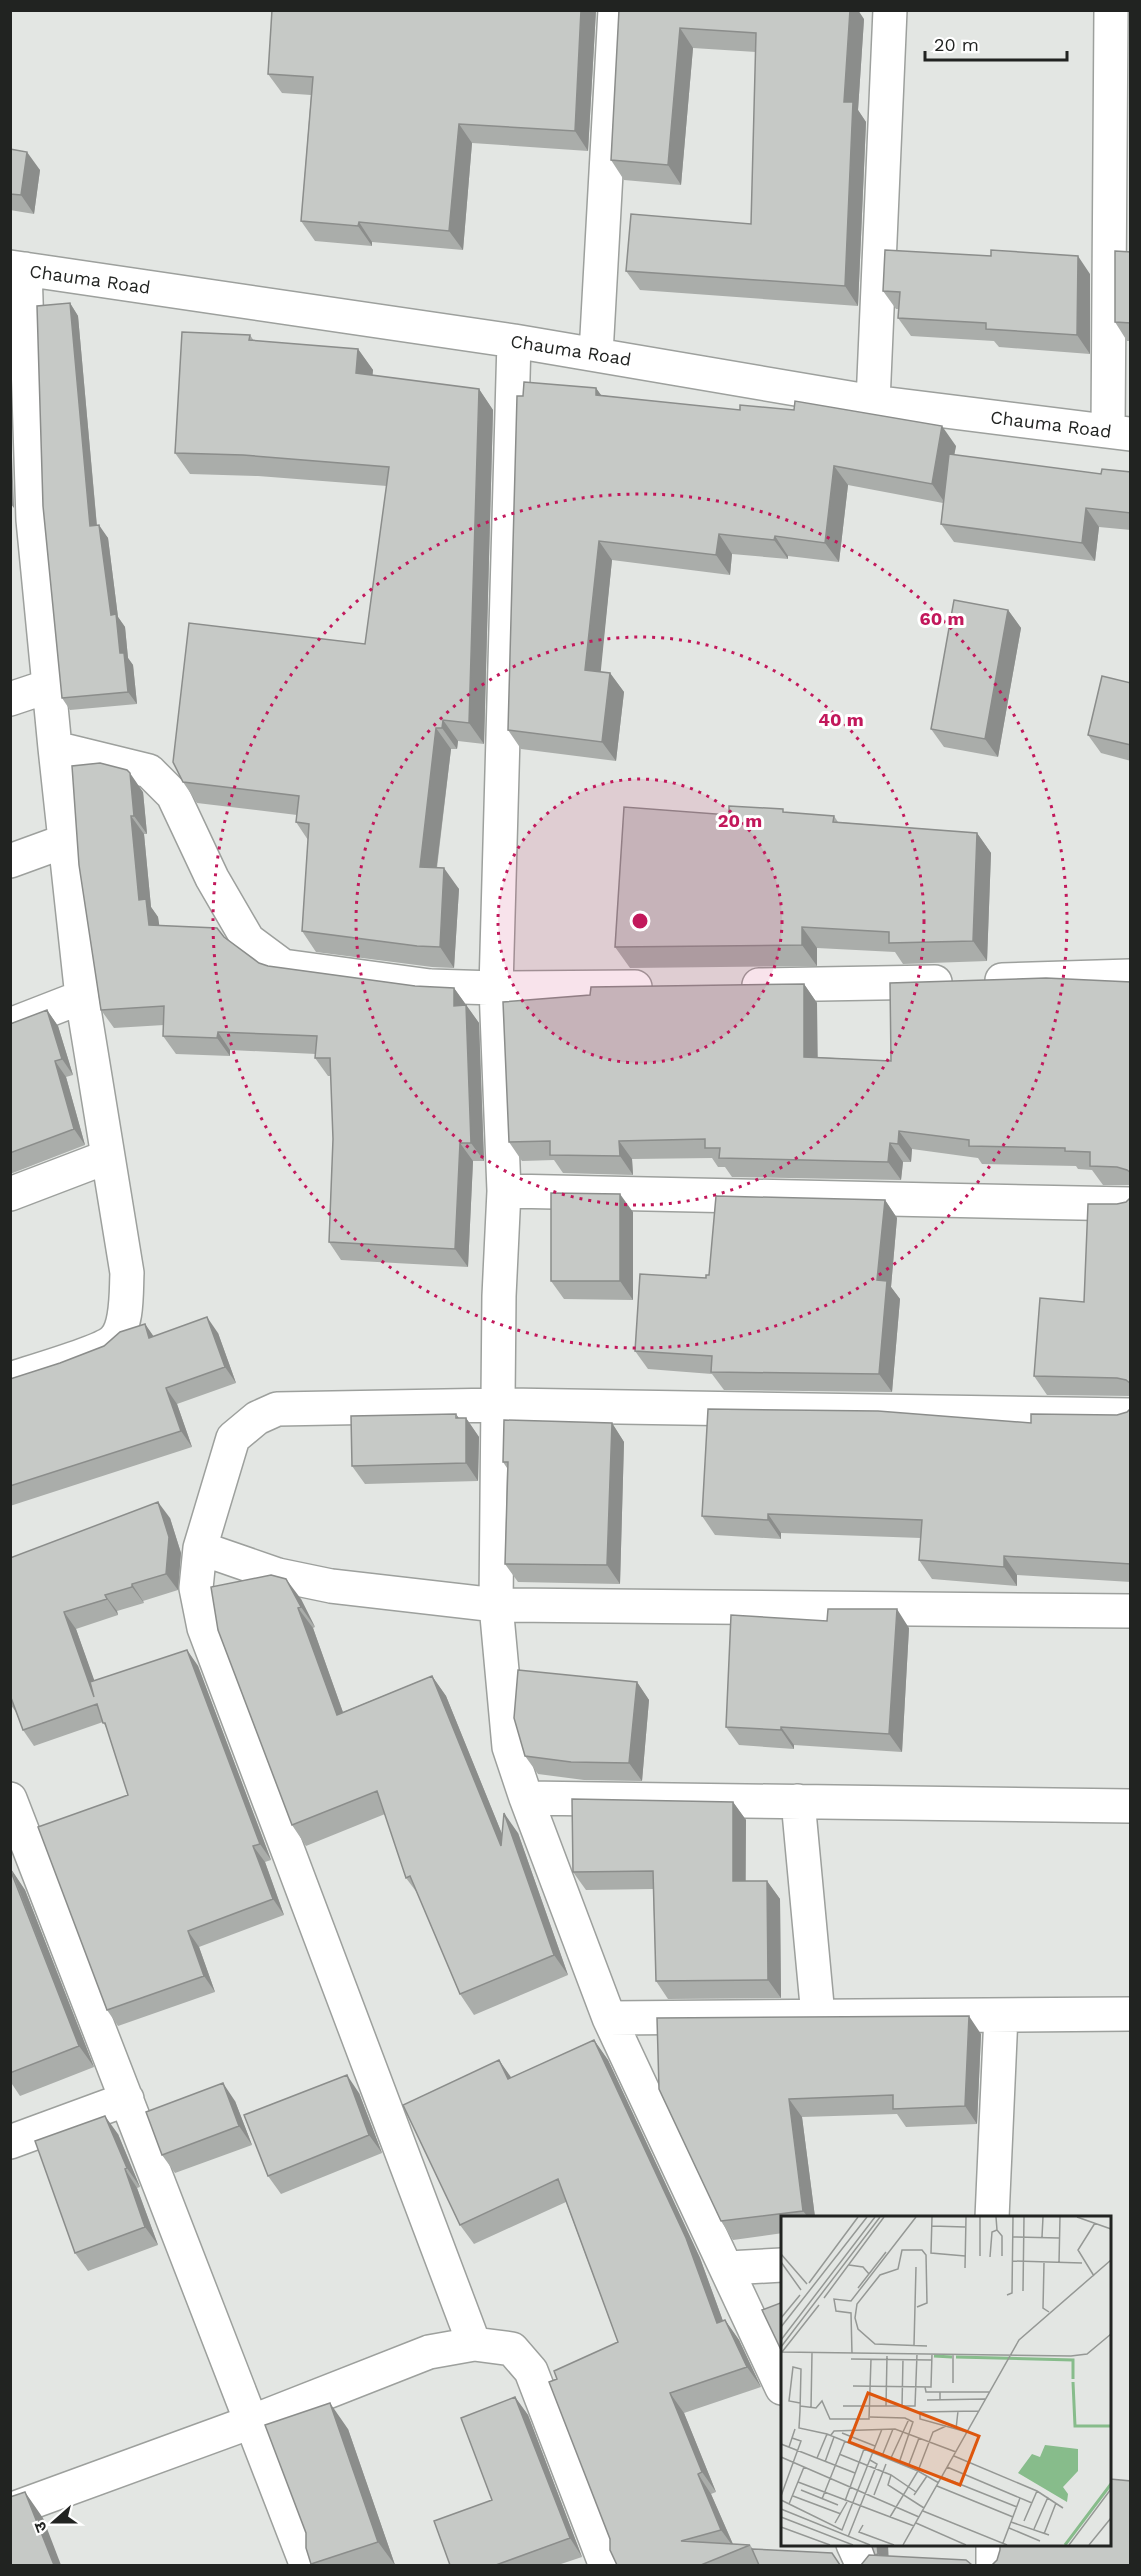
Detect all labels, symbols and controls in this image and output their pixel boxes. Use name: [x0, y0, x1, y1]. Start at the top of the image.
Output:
scale bar: [925, 24, 1068, 62]
text: 20 m: [934, 34, 979, 55]
street label: Chauma Road: [28, 260, 152, 298]
street label: Chauma Road: [509, 330, 633, 370]
street label: Chauma Road: [989, 406, 1113, 442]
text: 60 m: [920, 608, 964, 629]
text: 40 m: [818, 709, 864, 730]
text: 20 m: [718, 810, 762, 831]
centre of rings: [630, 911, 650, 931]
inset map: [781, 2216, 1111, 2546]
north arrow: [24, 2492, 84, 2552]
text: उ: [30, 2519, 51, 2535]

